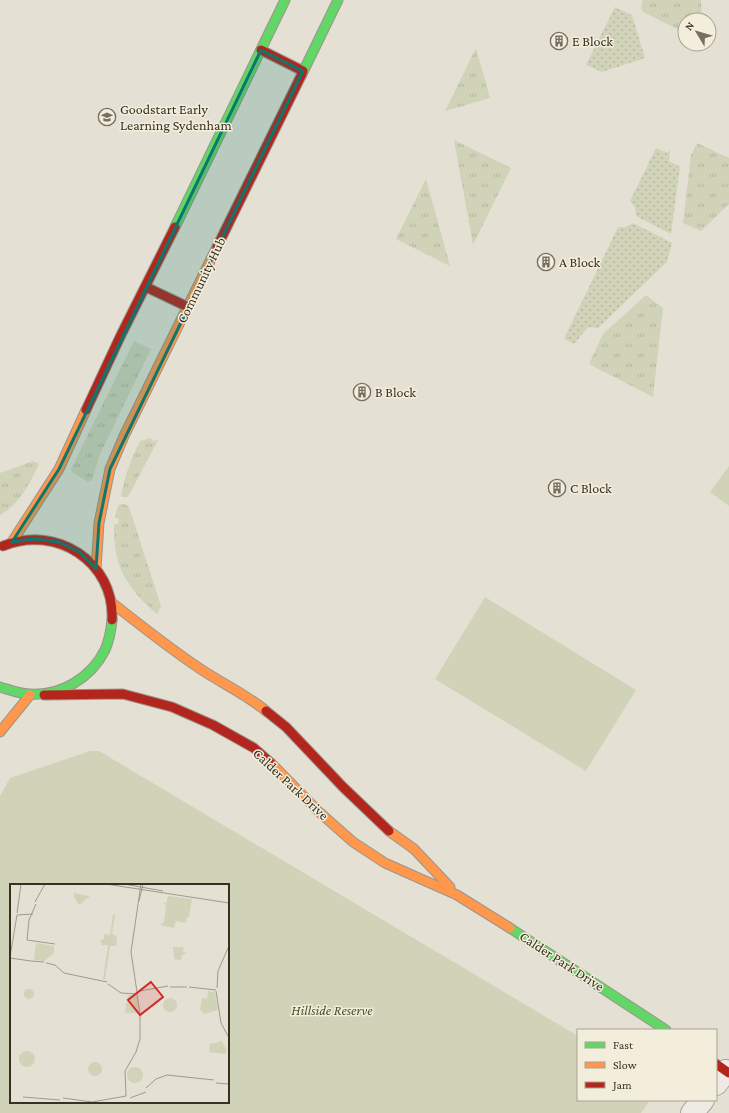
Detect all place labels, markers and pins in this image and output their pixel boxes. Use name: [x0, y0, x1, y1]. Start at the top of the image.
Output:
building icon: E Block: [549, 31, 569, 51]
place label: E Block: [572, 33, 613, 49]
place label: Goodstart Early Learning Sydenham: [120, 101, 232, 133]
school or university icon: Goodstart Early Learning Sydenham: [97, 107, 117, 127]
building icon: A Block: [536, 252, 556, 272]
place label: A Block: [559, 254, 601, 270]
building icon: B Block: [352, 382, 372, 402]
place label: B Block: [375, 384, 416, 400]
building icon: C Block: [547, 478, 567, 498]
place label: C Block: [570, 480, 612, 496]

